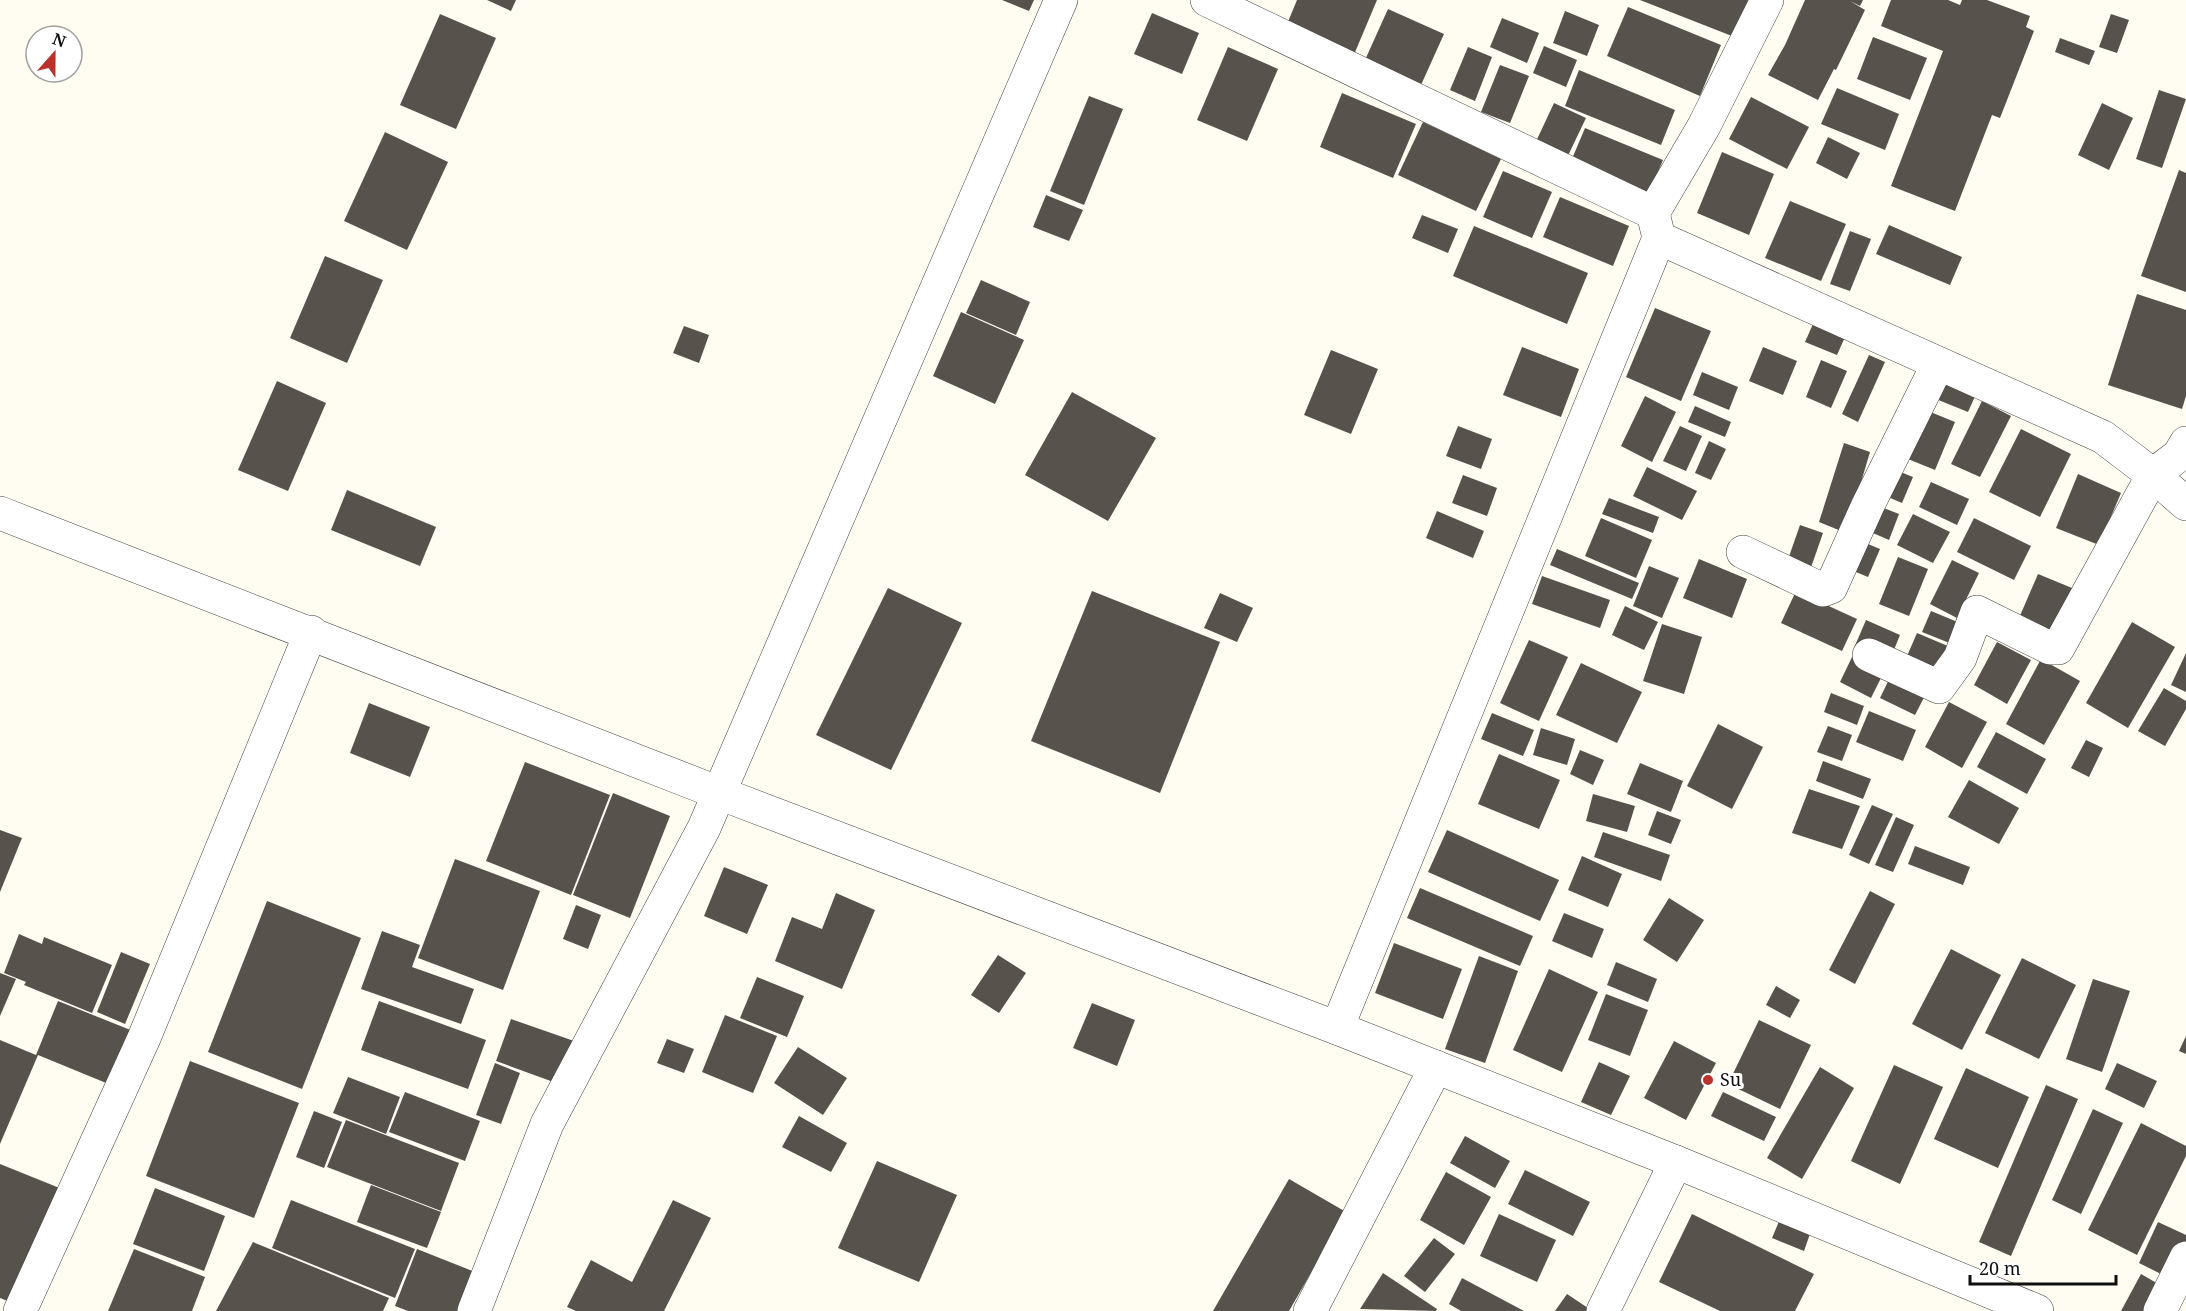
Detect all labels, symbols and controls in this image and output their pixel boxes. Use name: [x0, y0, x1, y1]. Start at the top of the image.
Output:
north arrow: [24, 24, 84, 84]
text: N: [50, 27, 70, 53]
place label: Su: [1720, 1067, 1742, 1091]
marker: Su: [1701, 1073, 1715, 1087]
scale bar: [1970, 1248, 2116, 1286]
text: 20 m: [1979, 1256, 2021, 1280]

